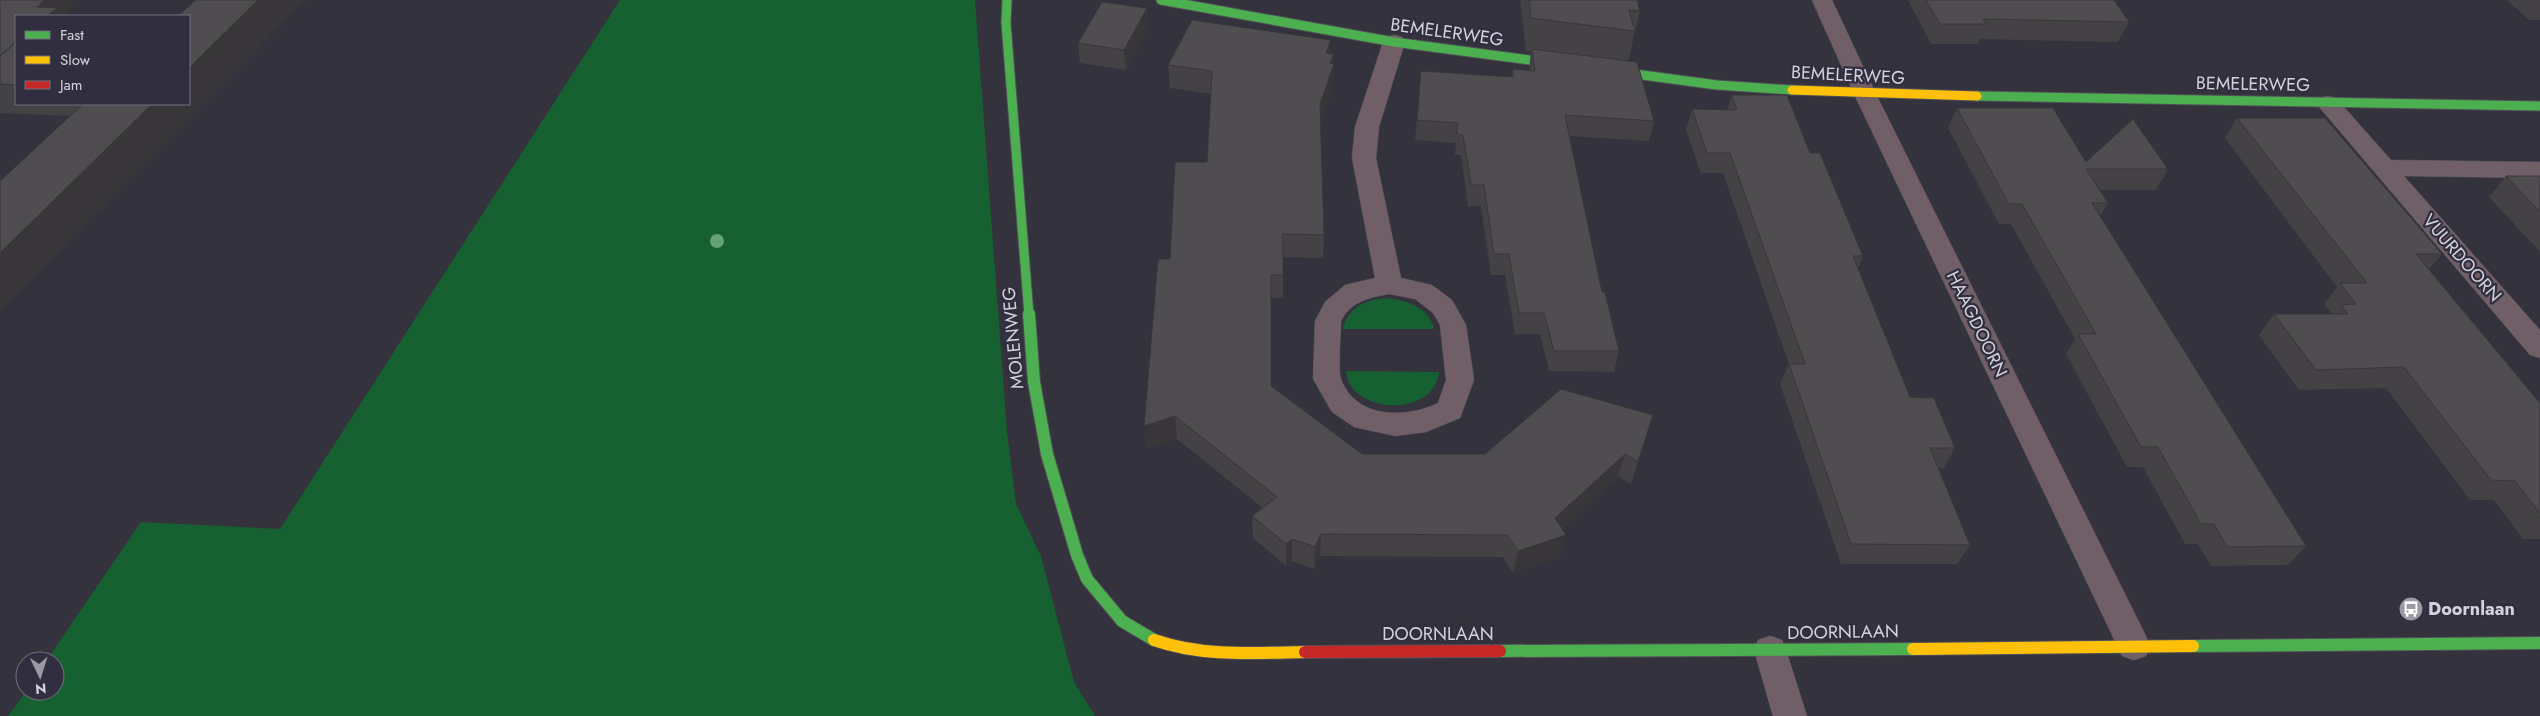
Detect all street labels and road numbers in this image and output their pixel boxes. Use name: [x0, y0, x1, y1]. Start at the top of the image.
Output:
street label: BEMELERWEG: [1389, 11, 1505, 53]
street label: BEMELERWEG: [1790, 59, 1906, 91]
street label: BEMELERWEG: [2196, 70, 2310, 98]
street label: VUURDOORN: [2416, 208, 2508, 308]
street label: HAAGDOORN: [1940, 266, 2014, 382]
street label: MOLENWEG: [996, 286, 1030, 390]
street label: DOORNLAAN: [1787, 618, 1899, 646]
street label: DOORNLAAN: [1382, 621, 1494, 647]

